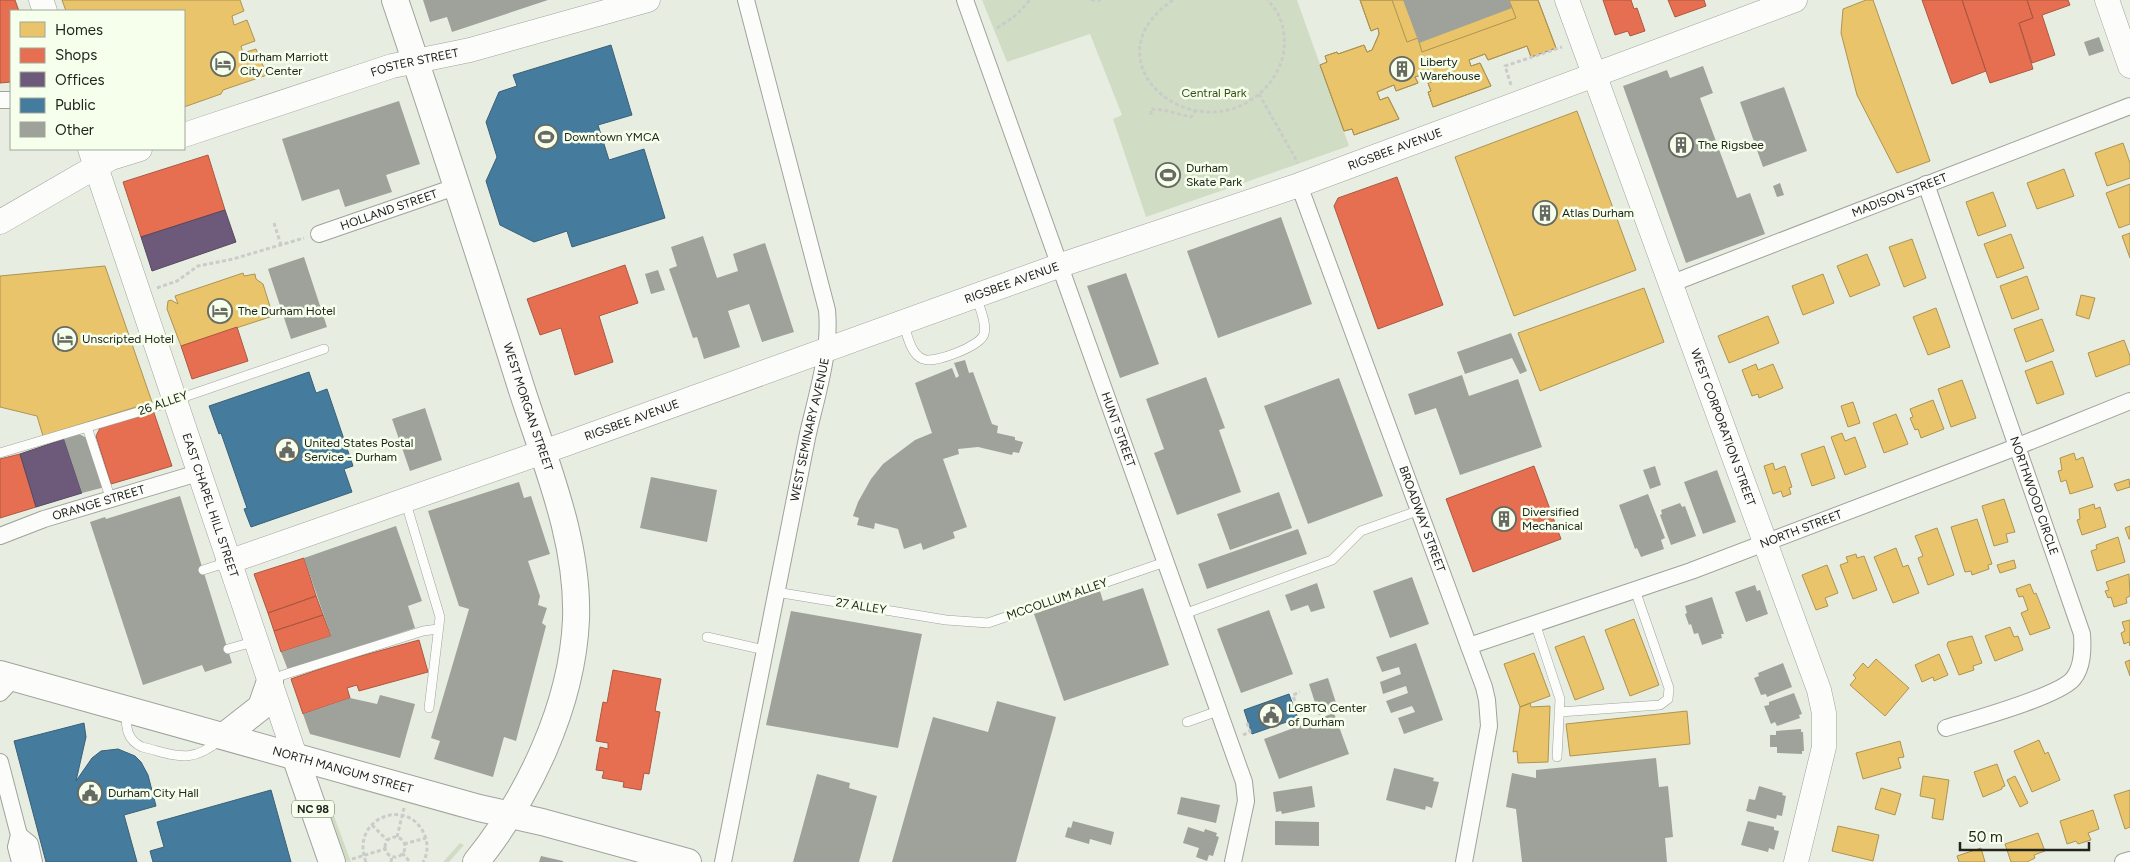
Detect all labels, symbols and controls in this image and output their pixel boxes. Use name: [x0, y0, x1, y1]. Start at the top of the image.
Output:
legend: [10, 10, 185, 150]
text: Homes: [55, 21, 103, 39]
street label: FOSTER STREET: [369, 45, 460, 80]
text: Shops: [55, 46, 97, 64]
place label: Durham Marriott City Center: [240, 50, 329, 78]
hotel icon: Durham Marriott City Center: [210, 51, 236, 77]
place label: Liberty Warehouse: [1420, 55, 1481, 83]
building icon: Liberty Warehouse: [1389, 56, 1415, 82]
text: Offices: [55, 71, 105, 89]
park label: Central Park: [1181, 86, 1247, 100]
text: Public: [55, 96, 96, 114]
text: Other: [55, 121, 94, 139]
sports icon: Downtown YMCA: [533, 124, 559, 150]
street label: RIGSBEE AVENUE: [1346, 125, 1444, 173]
place label: Downtown YMCA: [564, 130, 660, 144]
building icon: The Rigsbee: [1668, 132, 1694, 158]
place label: The Rigsbee: [1698, 138, 1764, 152]
place label: Durham Skate Park: [1186, 161, 1242, 189]
sports icon: Durham Skate Park: [1155, 162, 1181, 188]
street label: MADISON STREET: [1850, 170, 1949, 220]
street label: HOLLAND STREET: [339, 186, 440, 233]
building icon: Atlas Durham: [1532, 200, 1558, 226]
place label: Atlas Durham: [1562, 206, 1634, 220]
street label: RIGSBEE AVENUE: [962, 259, 1061, 306]
hotel icon: The Durham Hotel: [207, 298, 233, 324]
place label: The Durham Hotel: [238, 304, 336, 318]
hotel icon: Unscripted Hotel: [52, 326, 78, 352]
place label: Unscripted Hotel: [82, 332, 174, 346]
street label: WEST MORGAN STREET: [500, 341, 556, 473]
street label: WEST CORPORATION STREET: [1688, 347, 1758, 508]
street label: WEST SEMINARY AVENUE: [788, 357, 832, 503]
street label: 26 ALLEY: [136, 388, 190, 418]
street label: HUNT STREET: [1098, 390, 1138, 469]
street label: RIGSBEE AVENUE: [583, 397, 681, 444]
street label: EAST CHAPEL HILL STREET: [179, 431, 241, 580]
street label: NORTHWOOD CIRCLE: [2007, 435, 2061, 557]
place label: United States Postal Service - Durham: [304, 436, 413, 464]
public building icon: United States Postal Service - Durham: [274, 437, 300, 463]
street label: BROADWAY STREET: [1396, 464, 1448, 574]
street label: ORANGE STREET: [51, 482, 147, 523]
place label: Diversified Mechanical: [1522, 505, 1583, 533]
building icon: Diversified Mechanical: [1491, 506, 1517, 532]
street label: NORTH STREET: [1758, 507, 1844, 551]
street label: MCCOLLUM ALLEY: [1005, 575, 1110, 623]
street label: 27 ALLEY: [835, 595, 888, 617]
place label: LGBTQ Center of Durham: [1288, 701, 1367, 729]
public building icon: LGBTQ Center of Durham: [1258, 702, 1284, 728]
street label: NORTH MANGUM STREET: [271, 744, 415, 796]
public building icon: Durham City Hall: [77, 780, 103, 806]
place label: Durham City Hall: [108, 786, 199, 800]
road number: NC 98: [292, 801, 334, 818]
scale bar: [1960, 820, 2089, 852]
text: 50 m: [1968, 828, 2003, 846]

